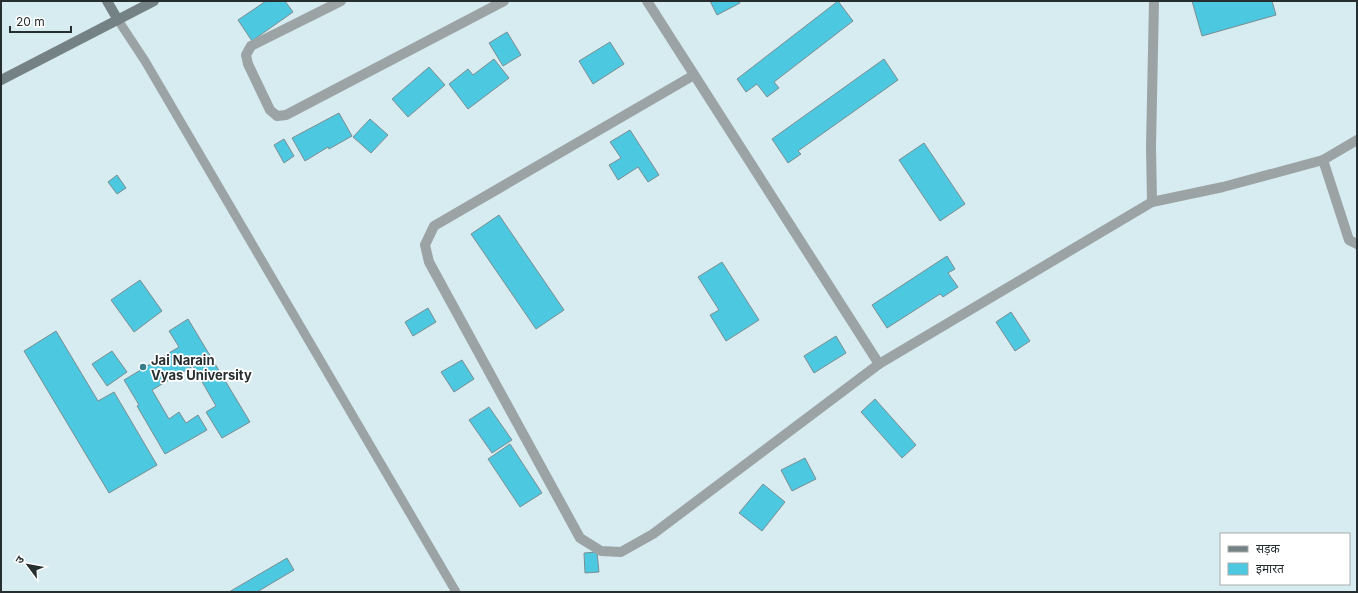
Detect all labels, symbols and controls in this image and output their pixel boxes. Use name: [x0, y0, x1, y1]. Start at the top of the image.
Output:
scale bar: [10, 8, 71, 34]
text: 20 m: [16, 14, 45, 29]
place label: Jai Narain Vyas University: [151, 352, 252, 383]
marker: Jai Narain Vyas University: [138, 362, 148, 372]
legend: [1220, 533, 1350, 585]
text: सड़क: [1256, 541, 1281, 556]
north arrow: [8, 545, 48, 585]
text: उ: [12, 553, 27, 566]
text: इमारत: [1256, 561, 1285, 576]

